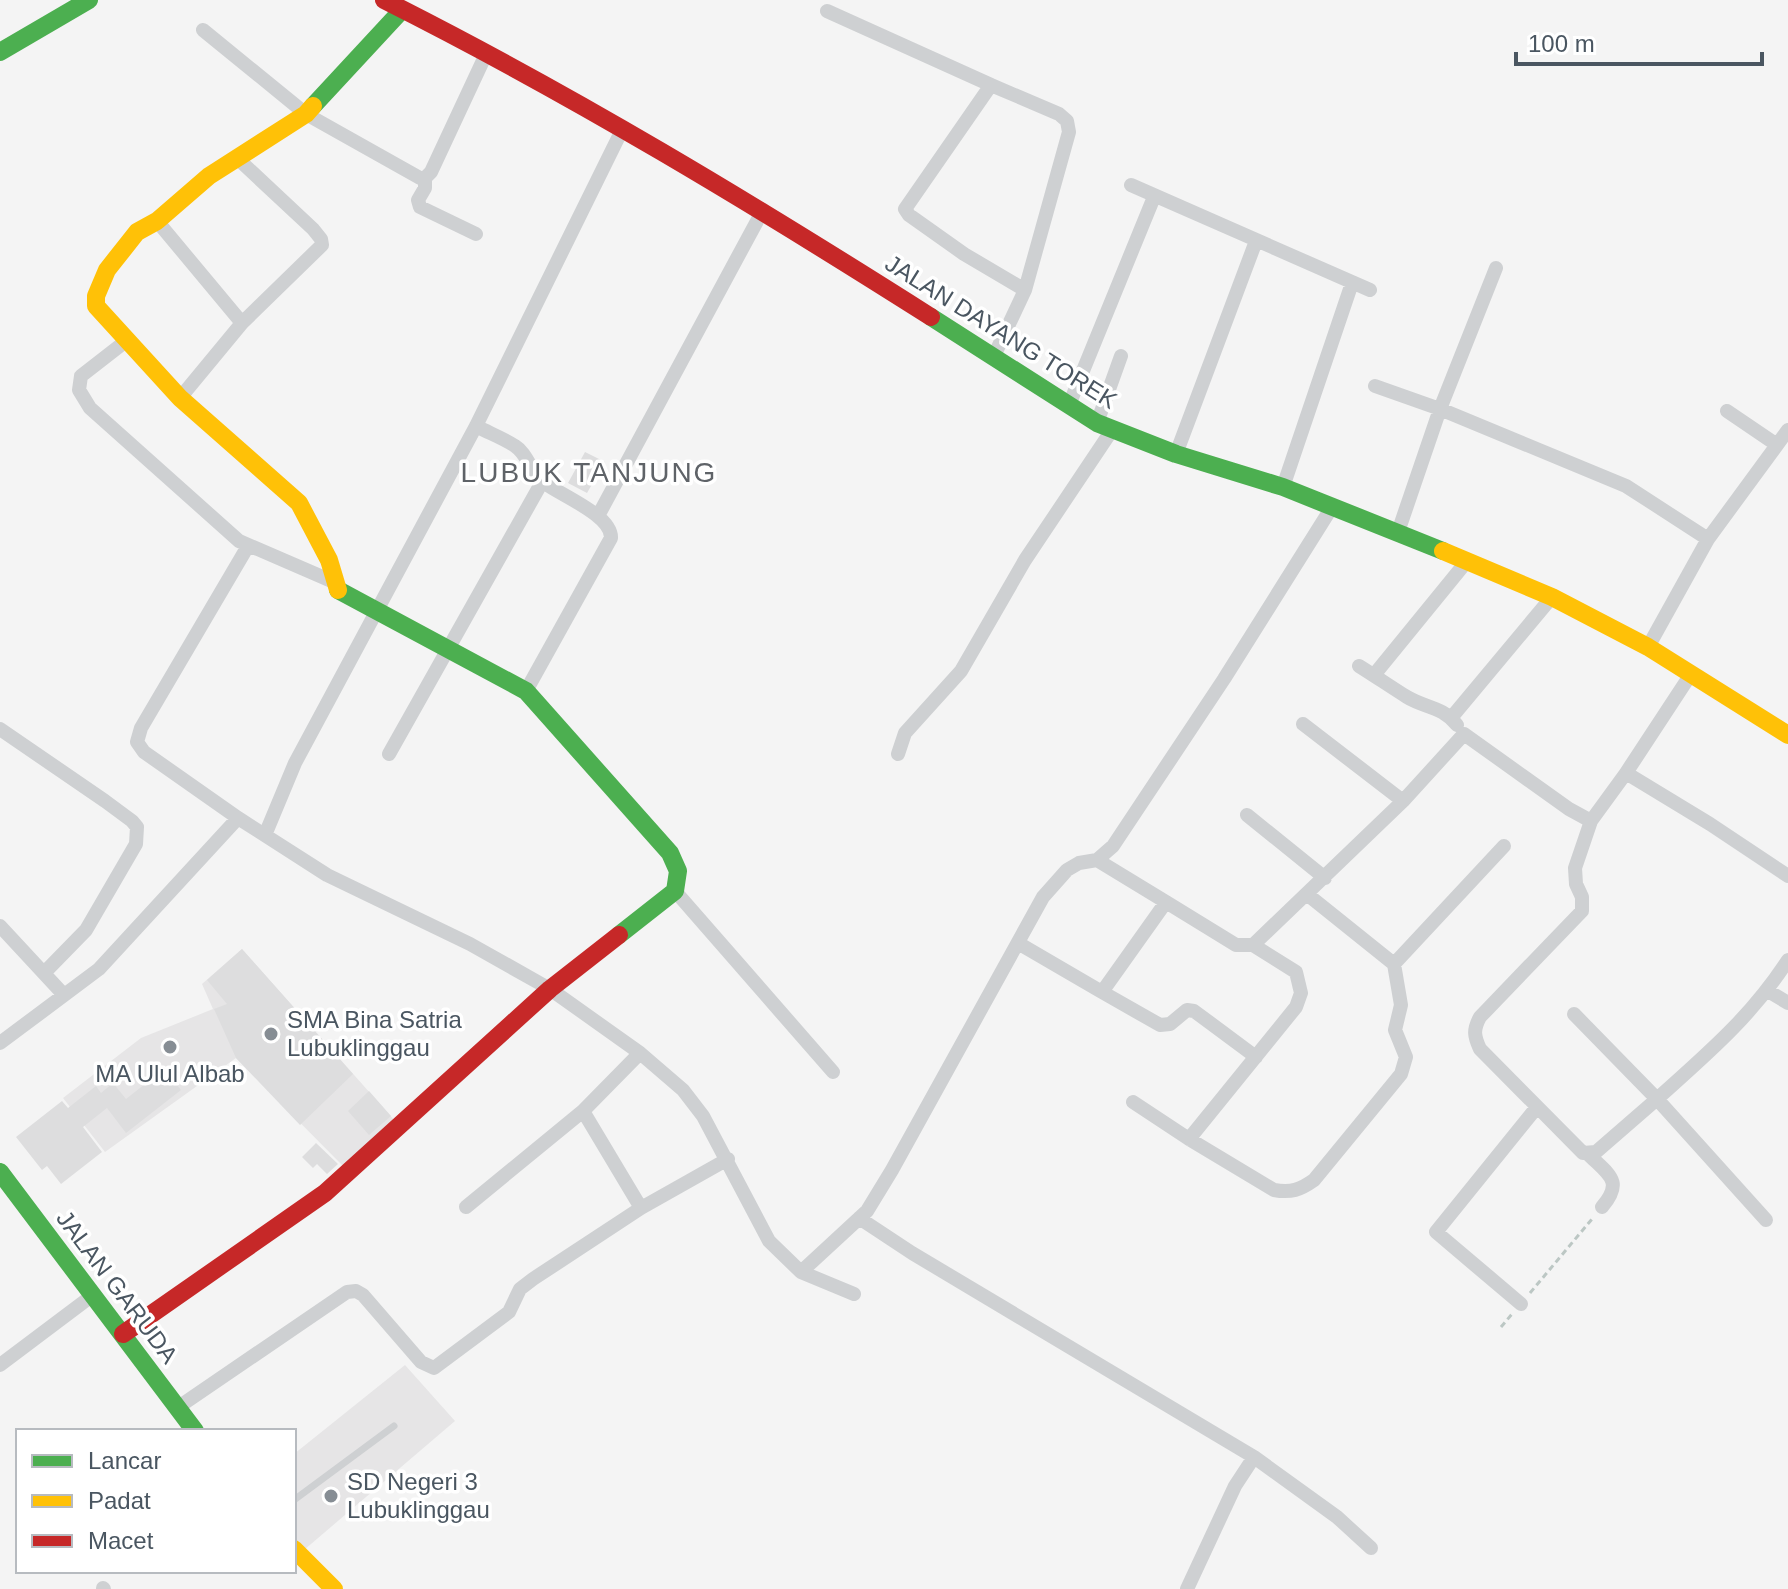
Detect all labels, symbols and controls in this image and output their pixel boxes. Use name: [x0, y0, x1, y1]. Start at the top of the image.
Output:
scale bar: [1516, 16, 1762, 66]
text: 100 m: [1528, 30, 1595, 57]
street label: JALAN DAYANG TOREK: [881, 249, 1122, 414]
district label: LUBUK TANJUNG: [461, 457, 717, 488]
place label: SMA Bina Satria Lubuklinggau: [287, 1006, 462, 1061]
marker: SMA Bina Satria Lubuklinggau: [262, 1025, 280, 1043]
marker: MA Ulul Albab: [161, 1038, 179, 1056]
place label: MA Ulul Albab: [95, 1060, 245, 1087]
street label: JALAN GARUDA: [51, 1205, 184, 1368]
legend: [16, 1429, 296, 1573]
text: Lancar: [88, 1447, 161, 1474]
place label: SD Negeri 3 Lubuklinggau: [347, 1468, 490, 1523]
text: Padat: [88, 1487, 151, 1514]
marker: SD Negeri 3 Lubuklinggau: [322, 1487, 340, 1505]
text: Macet: [88, 1527, 154, 1554]

